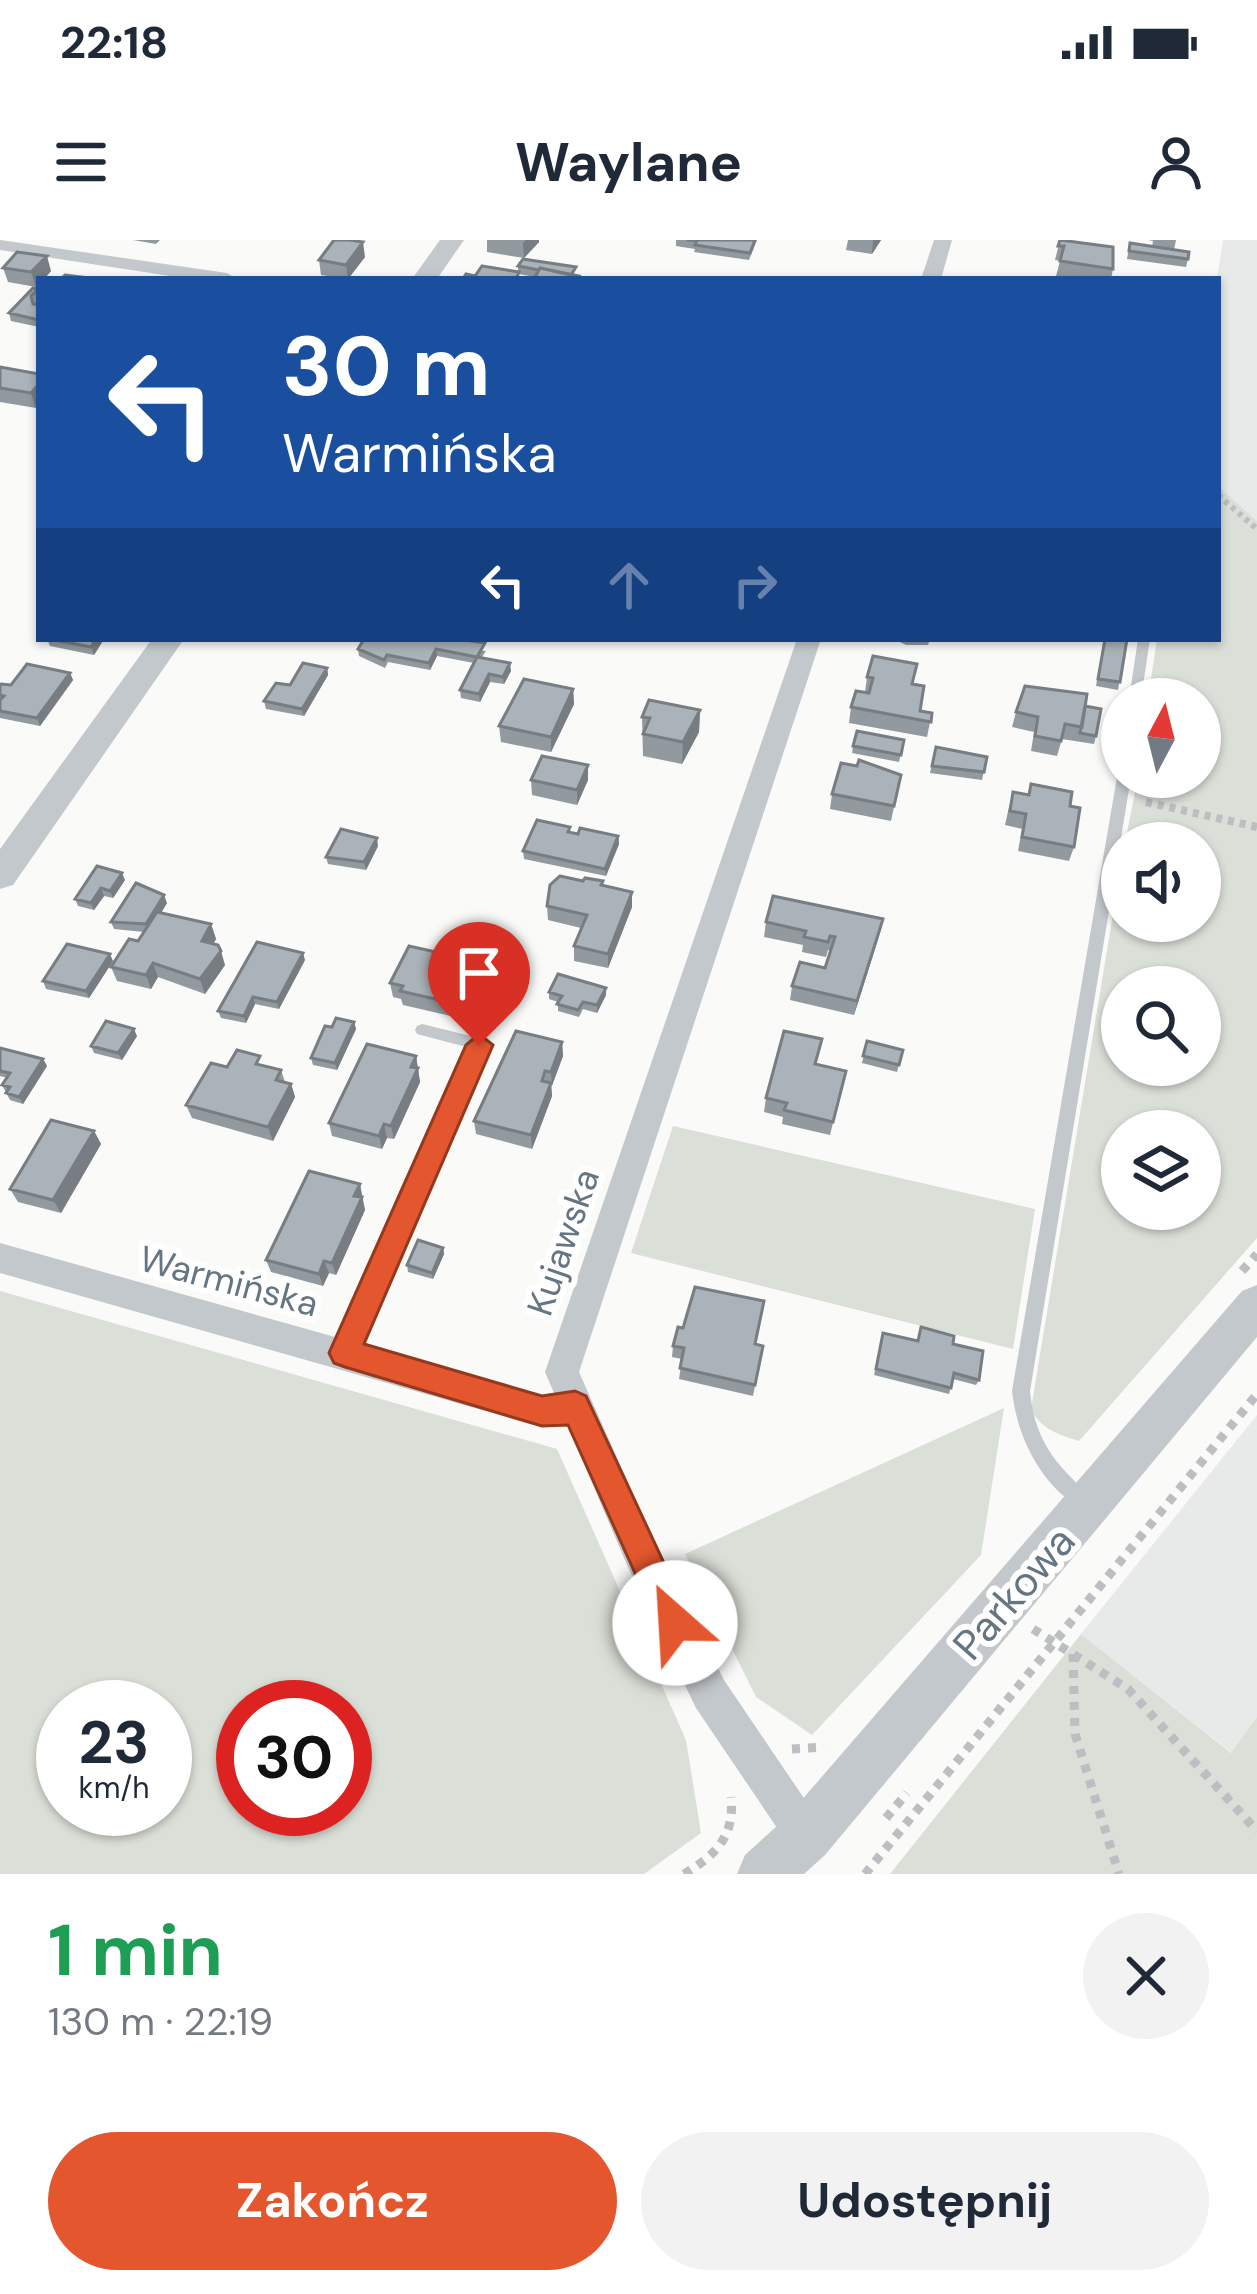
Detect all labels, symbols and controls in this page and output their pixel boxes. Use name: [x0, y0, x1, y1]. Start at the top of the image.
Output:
text: 22:18: [60, 13, 168, 72]
text: Waylane: [515, 127, 742, 198]
icon: menu: [48, 129, 114, 195]
icon: person: [1143, 129, 1209, 195]
text: 30 m: [282, 312, 491, 421]
icon: left: [84, 324, 240, 480]
text: Warmińska: [282, 418, 557, 489]
icon: left: [470, 552, 536, 618]
icon: ahead: [596, 552, 662, 618]
icon: right: [722, 552, 788, 618]
north arrow: [1101, 678, 1221, 798]
map controls: [1101, 678, 1221, 1230]
button: sound: [1101, 822, 1221, 942]
pin: [428, 922, 530, 1045]
icon: arrive: [446, 940, 512, 1006]
button: search: [1101, 966, 1221, 1086]
button: layers: [1101, 1110, 1221, 1230]
street label: Kujawska: [516, 1162, 610, 1322]
street label: Warmińska: [135, 1235, 323, 1327]
street label: Parkowa: [941, 1515, 1087, 1671]
position arrow: [612, 1560, 738, 1686]
speed limit sign: 30: [216, 1680, 372, 1836]
text: 23: [79, 1703, 149, 1782]
text: km/h: [79, 1768, 149, 1807]
text: 1 min: [48, 1904, 223, 1997]
button: close: [1083, 1913, 1209, 2039]
text: 130 m · 22:19: [48, 1996, 273, 2047]
button: Zakończ: [48, 2132, 617, 2270]
button: Udostępnij: [641, 2132, 1209, 2270]

